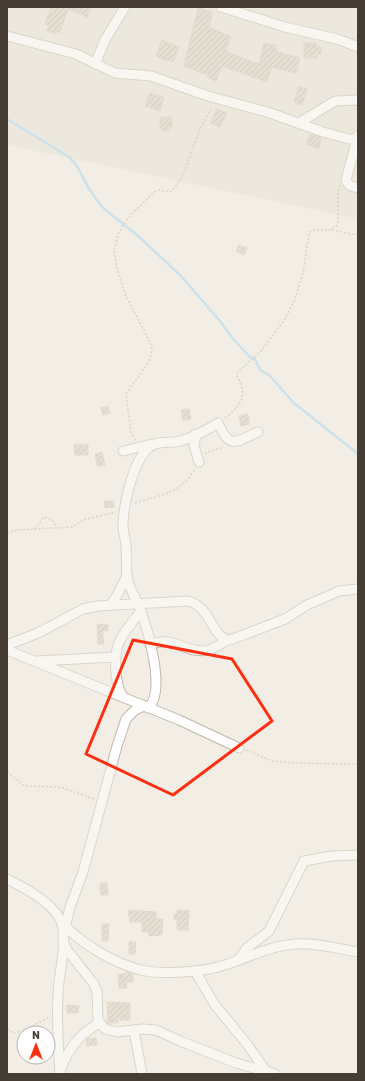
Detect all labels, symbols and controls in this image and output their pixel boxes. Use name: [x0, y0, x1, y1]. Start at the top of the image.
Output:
north arrow: [16, 1025, 56, 1065]
text: N: [32, 1029, 40, 1042]

